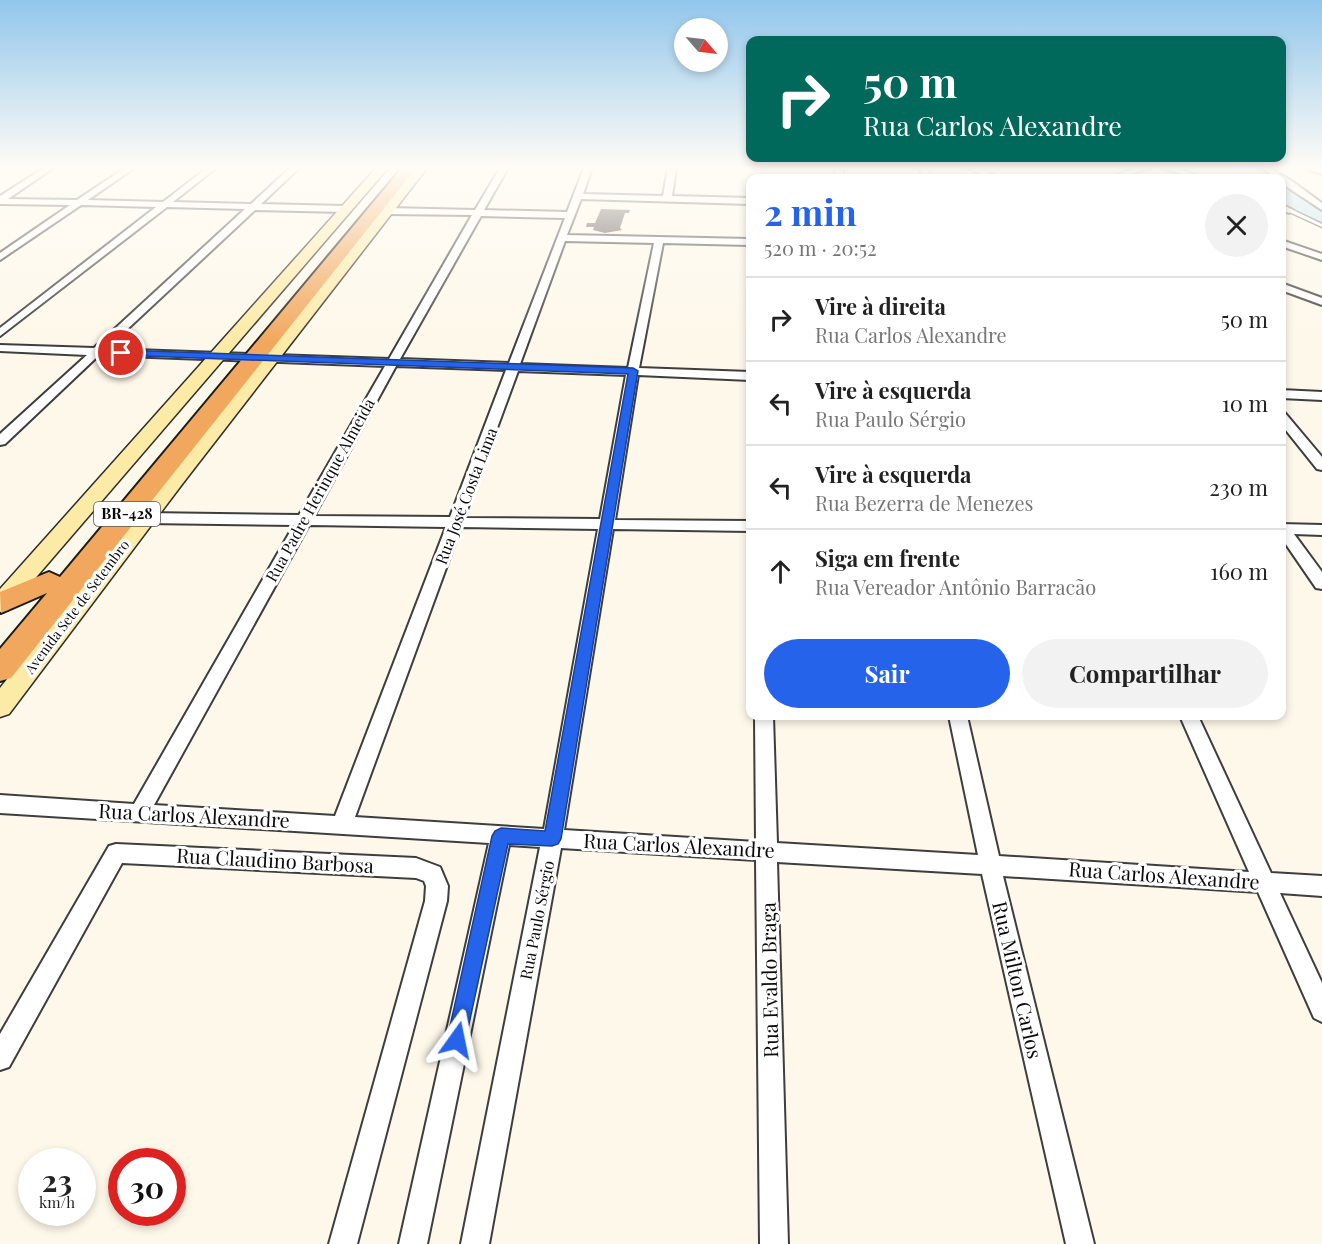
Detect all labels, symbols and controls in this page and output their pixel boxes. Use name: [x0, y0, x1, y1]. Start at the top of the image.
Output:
north arrow: [674, 18, 728, 72]
map controls: [674, 18, 728, 72]
text: 50 m: [863, 53, 957, 109]
icon: right: [764, 60, 842, 138]
text: Rua Carlos Alexandre: [863, 107, 1122, 143]
text: 2 min: [764, 187, 857, 235]
button: close: [1205, 194, 1268, 257]
text: 520 m · 20:52: [764, 234, 877, 261]
text: Vire à direita: [815, 291, 946, 321]
icon: right: [764, 303, 797, 336]
text: 50 m: [1221, 304, 1268, 334]
text: Rua Carlos Alexandre: [815, 321, 1007, 348]
pin: [95, 327, 146, 378]
icon: arrive: [104, 336, 137, 369]
text: Vire à esquerda: [815, 375, 972, 405]
icon: left: [764, 387, 797, 420]
text: 10 m: [1222, 388, 1268, 418]
street label: Rua Padre Herinque Almeida: [260, 394, 379, 585]
text: Rua Paulo Sérgio: [815, 405, 966, 432]
street label: Rua José Costa Lima: [430, 424, 501, 567]
text: Vire à esquerda: [815, 459, 972, 489]
icon: left: [764, 471, 797, 504]
text: 230 m: [1209, 472, 1268, 502]
text: Rua Bezerra de Menezes: [815, 489, 1034, 516]
road number: BR-428: [94, 502, 160, 526]
street label: Avenida Sete de Setembro: [19, 536, 133, 678]
text: Siga em frente: [815, 543, 960, 573]
icon: ahead: [764, 555, 797, 588]
text: 160 m: [1210, 556, 1268, 586]
text: Rua Vereador Antônio Barracão: [815, 573, 1096, 600]
button: Sair: [764, 639, 1010, 708]
button: Compartilhar: [1022, 639, 1268, 708]
street label: Rua Carlos Alexandre: [98, 796, 291, 833]
street label: Rua Carlos Alexandre: [583, 826, 776, 863]
street label: Rua Claudino Barbosa: [176, 841, 375, 878]
street label: Rua Carlos Alexandre: [1068, 854, 1261, 895]
street label: Rua Paulo Sérgio: [515, 858, 558, 981]
street label: Rua Milton Carlos: [987, 898, 1050, 1061]
street label: Rua Evaldo Braga: [754, 902, 783, 1058]
position arrow: [425, 1008, 489, 1072]
speed limit sign: 30: [108, 1148, 186, 1226]
text: 23: [42, 1160, 72, 1200]
text: km/h: [39, 1192, 75, 1212]

